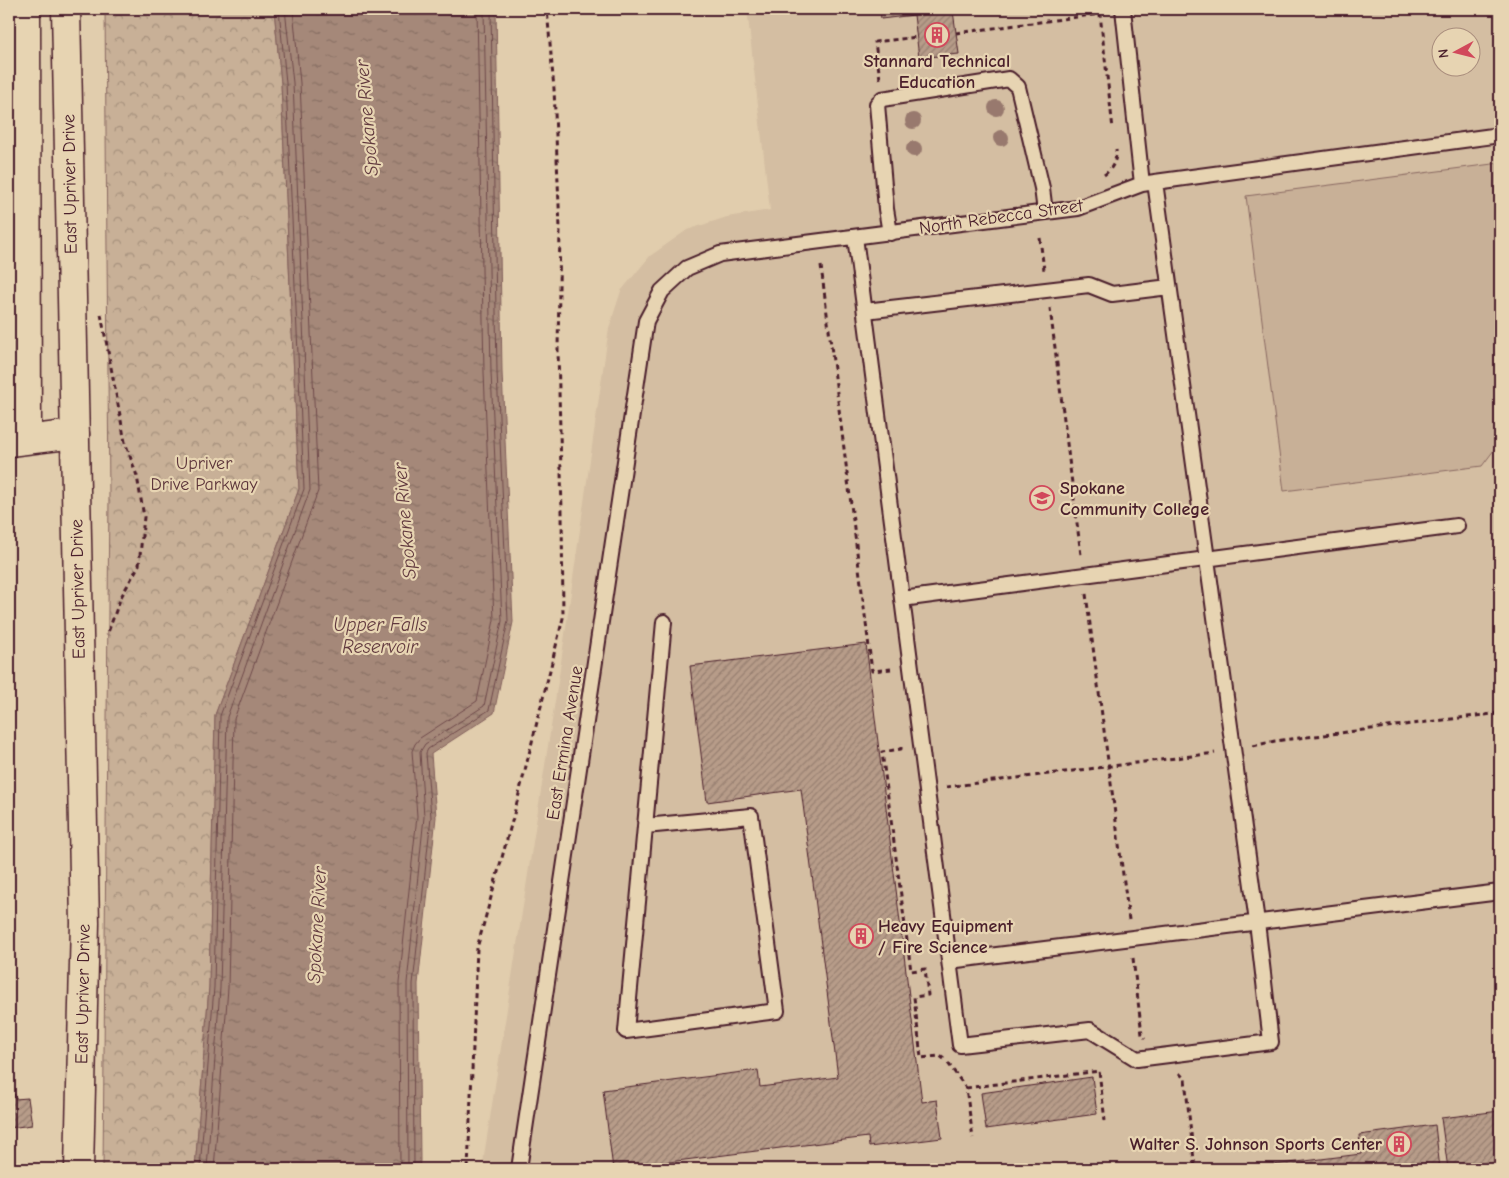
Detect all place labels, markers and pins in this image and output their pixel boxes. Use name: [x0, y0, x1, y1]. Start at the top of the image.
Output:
building icon: Stannard Technical Education: [924, 22, 950, 48]
place label: Stannard Technical Education: [864, 51, 1010, 93]
place label: Spokane Community College: [1060, 478, 1209, 520]
school or university icon: Spokane Community College: [1029, 485, 1055, 511]
place label: Heavy Equipment / Fire Science: [878, 916, 1014, 958]
building icon: Heavy Equipment / Fire Science: [848, 923, 874, 949]
building icon: Walter S. Johnson Sports Center: [1386, 1131, 1412, 1157]
place label: Walter S. Johnson Sports Center: [1130, 1134, 1383, 1155]

